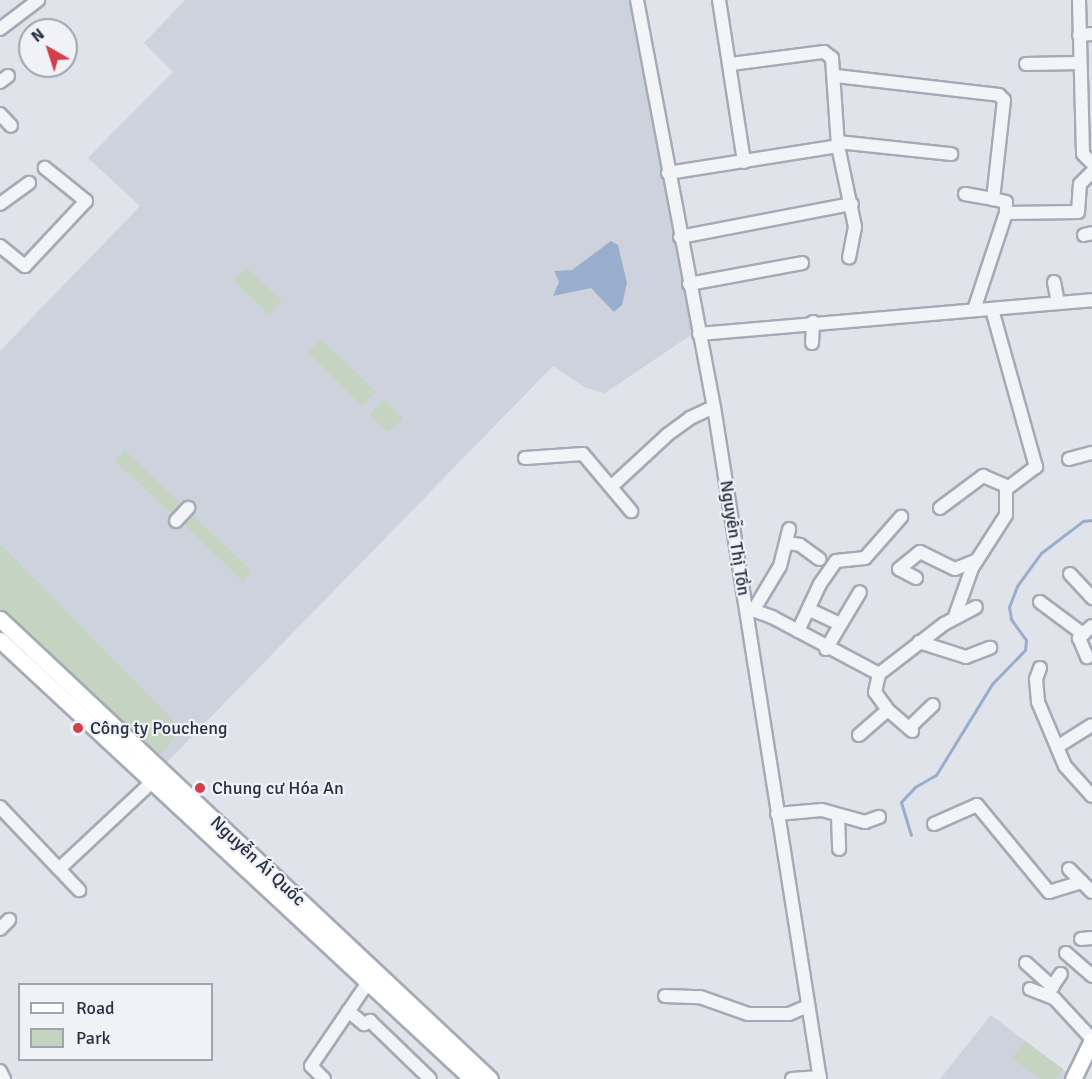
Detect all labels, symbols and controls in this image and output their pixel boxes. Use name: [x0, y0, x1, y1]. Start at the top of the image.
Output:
north arrow: [18, 18, 78, 78]
text: N: [27, 24, 49, 47]
street label: Nguyễn Thị Tồn: [715, 479, 755, 597]
place label: Công ty Poucheng: [90, 717, 228, 739]
marker: Công ty Poucheng: [71, 721, 85, 735]
place label: Chung cư Hóa An: [212, 777, 344, 799]
marker: Chung cư Hóa An: [193, 781, 207, 795]
street label: Nguyễn Ái Quốc: [206, 812, 310, 910]
legend: [18, 983, 213, 1061]
text: Road: [76, 997, 115, 1019]
text: Park: [76, 1027, 111, 1049]

